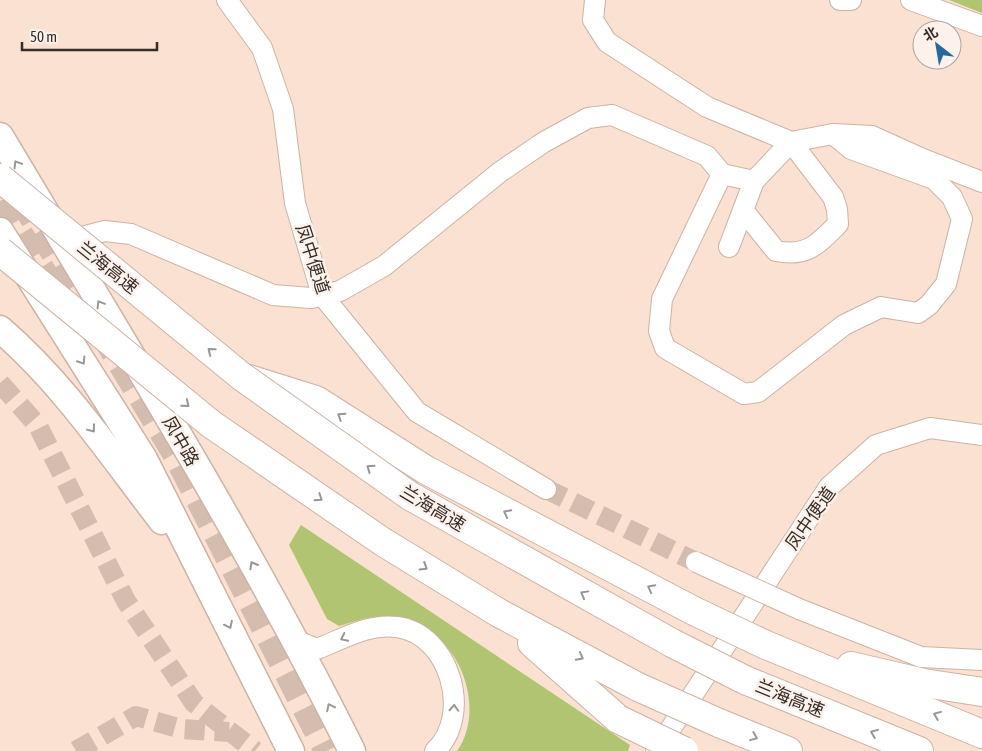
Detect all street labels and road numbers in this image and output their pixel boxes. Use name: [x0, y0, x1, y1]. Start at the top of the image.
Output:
street label: 凤中便道: [292, 222, 334, 296]
street label: 兰海高速: [73, 236, 143, 298]
street label: 凤中路: [158, 412, 204, 470]
street label: 兰海高速: [397, 480, 469, 536]
street label: 凤中便道: [781, 482, 839, 554]
street label: 兰海高速: [753, 675, 827, 721]

